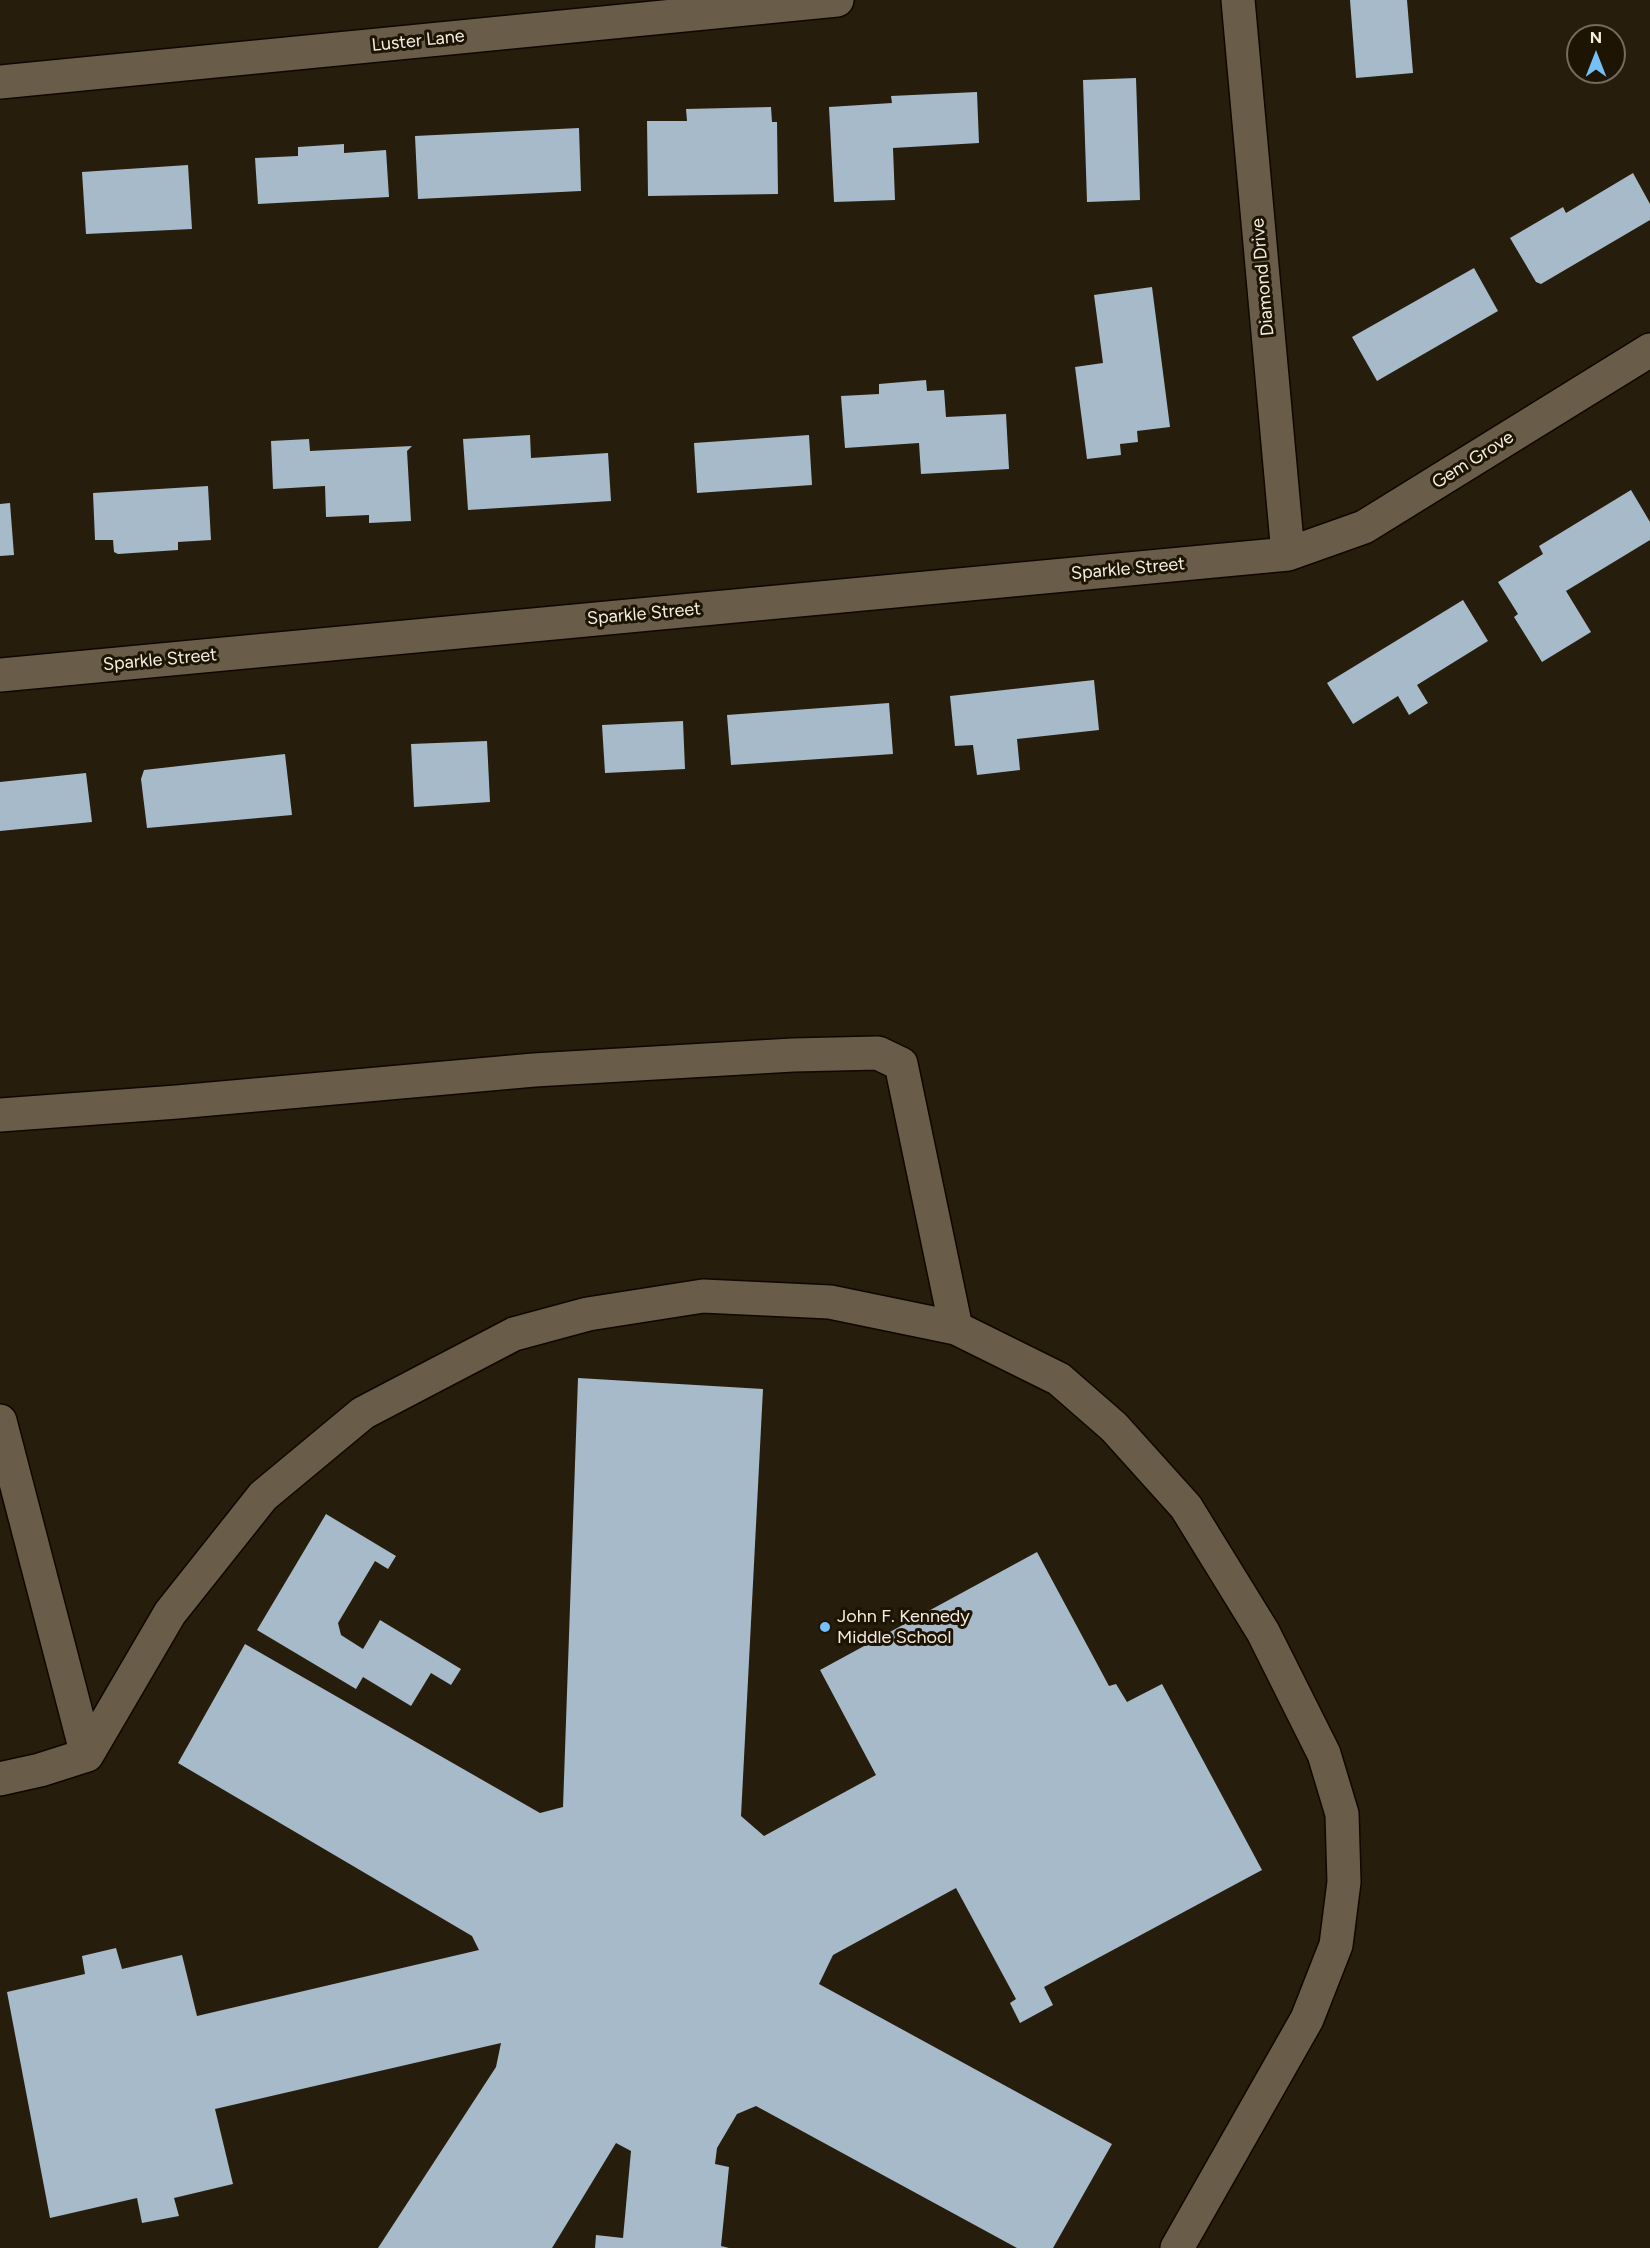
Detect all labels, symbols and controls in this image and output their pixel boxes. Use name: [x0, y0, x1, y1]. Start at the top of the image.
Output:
north arrow: [1566, 24, 1626, 84]
street label: Luster Lane: [370, 25, 466, 57]
text: N: [1590, 28, 1602, 47]
street label: Diamond Drive: [1247, 217, 1279, 337]
street label: Gem Grove: [1428, 426, 1518, 494]
street label: Sparkle Street: [1070, 553, 1186, 585]
street label: Sparkle Street: [586, 598, 702, 630]
street label: Sparkle Street: [102, 644, 218, 676]
place label: John F. Kennedy Middle School: [837, 1606, 970, 1648]
marker: John F. Kennedy Middle School: [818, 1620, 832, 1634]

